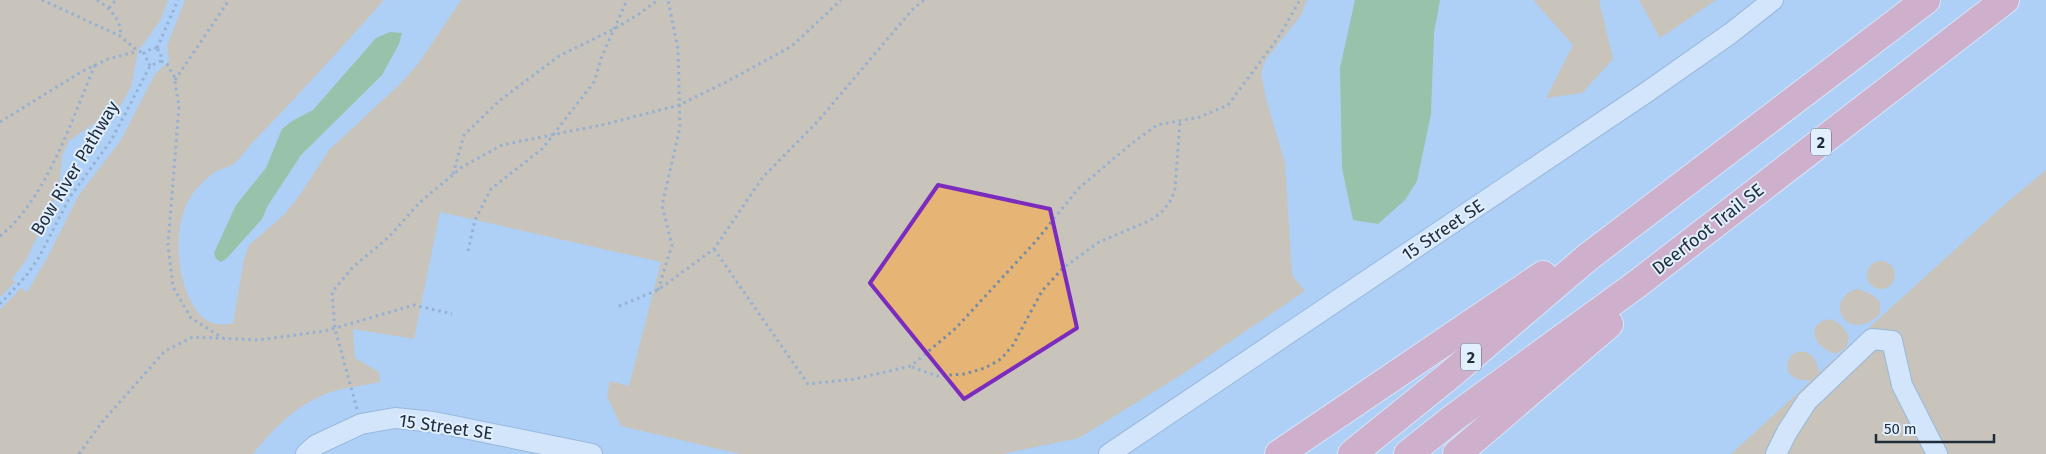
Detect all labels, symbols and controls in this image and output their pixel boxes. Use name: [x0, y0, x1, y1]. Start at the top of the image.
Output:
street label: Bow River Pathway: [26, 97, 124, 239]
road number: 2: [1811, 128, 1831, 156]
street label: Deerfoot Trail SE: [1648, 179, 1768, 279]
street label: 15 Street SE: [1398, 194, 1488, 266]
road number: 2: [1461, 344, 1481, 371]
street label: 15 Street SE: [398, 410, 494, 444]
scale bar: [1876, 412, 1994, 444]
text: 50 m: [1884, 420, 1917, 438]

